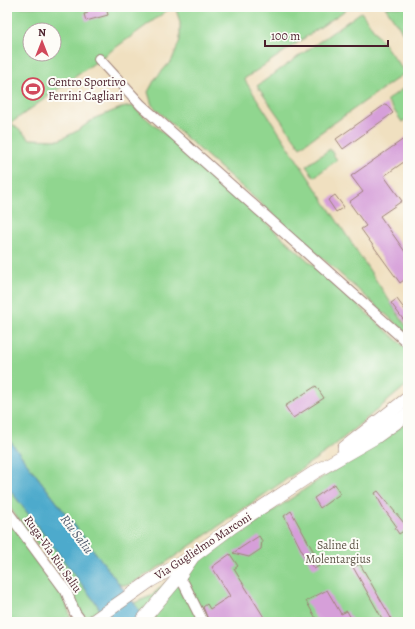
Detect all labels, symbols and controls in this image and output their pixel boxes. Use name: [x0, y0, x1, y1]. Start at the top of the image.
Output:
north arrow: [22, 22, 62, 62]
scale bar: [265, 22, 388, 48]
text: N: [38, 25, 46, 40]
text: 100 m: [271, 28, 300, 44]
place label: Centro Sportivo Ferrini Cagliari: [48, 74, 126, 104]
sports icon: Centro Sportivo Ferrini Cagliari: [20, 76, 46, 102]
street label: Via Guglielmo Marconi: [151, 509, 254, 584]
water label: Riu Saliu: [57, 511, 97, 557]
street label: Ruga-Via Riu Saliu: [20, 512, 86, 596]
park label: Saline di Molentargius: [305, 537, 371, 567]

